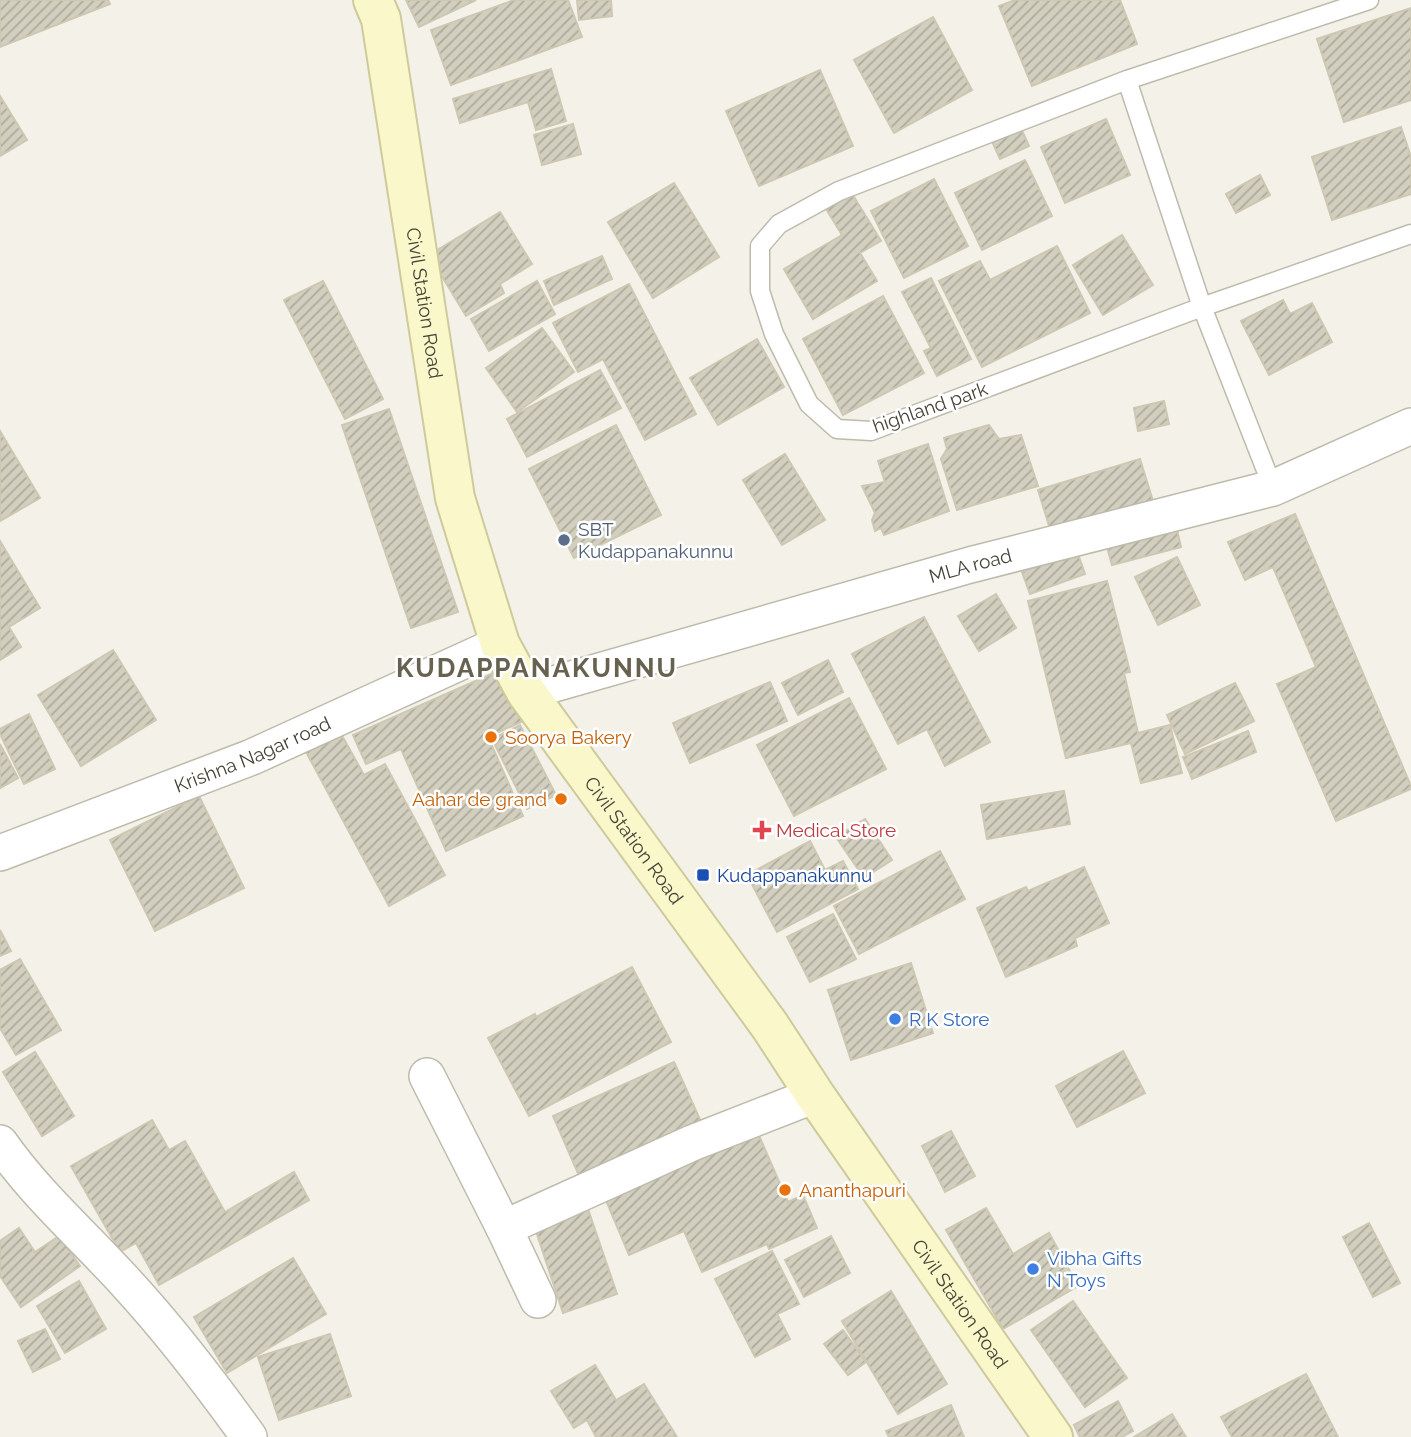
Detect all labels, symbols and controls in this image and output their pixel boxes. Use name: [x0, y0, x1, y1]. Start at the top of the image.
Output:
street label: Civil Station Road: [402, 226, 447, 380]
street label: highland park: [870, 377, 990, 437]
place label: SBT Kudappanakunnu: [578, 518, 733, 562]
marker: SBT Kudappanakunnu: [556, 532, 572, 548]
street label: MLA road: [926, 544, 1014, 587]
district label: KUDAPPANAKUNNU: [396, 653, 678, 683]
street label: Krishna Nagar road: [171, 712, 334, 797]
place label: Soorya Bakery: [505, 726, 632, 748]
marker: Soorya Bakery: [483, 729, 499, 745]
street label: Civil Station Road: [580, 772, 688, 908]
place label: Aahar de grand: [412, 788, 547, 810]
marker: Aahar de grand: [553, 791, 569, 807]
place label: Medical Store: [776, 819, 896, 841]
marker: Medical Store: [754, 822, 770, 838]
place label: Kudappanakunnu: [717, 864, 872, 886]
marker: Kudappanakunnu: [695, 867, 711, 883]
place label: R K Store: [909, 1008, 989, 1030]
marker: R K Store: [887, 1011, 903, 1027]
place label: Ananthapuri: [799, 1179, 906, 1201]
marker: Ananthapuri: [777, 1182, 793, 1198]
street label: Civil Station Road: [908, 1235, 1013, 1373]
place label: Vibha Gifts N Toys: [1047, 1247, 1142, 1291]
marker: Vibha Gifts N Toys: [1025, 1261, 1041, 1277]

